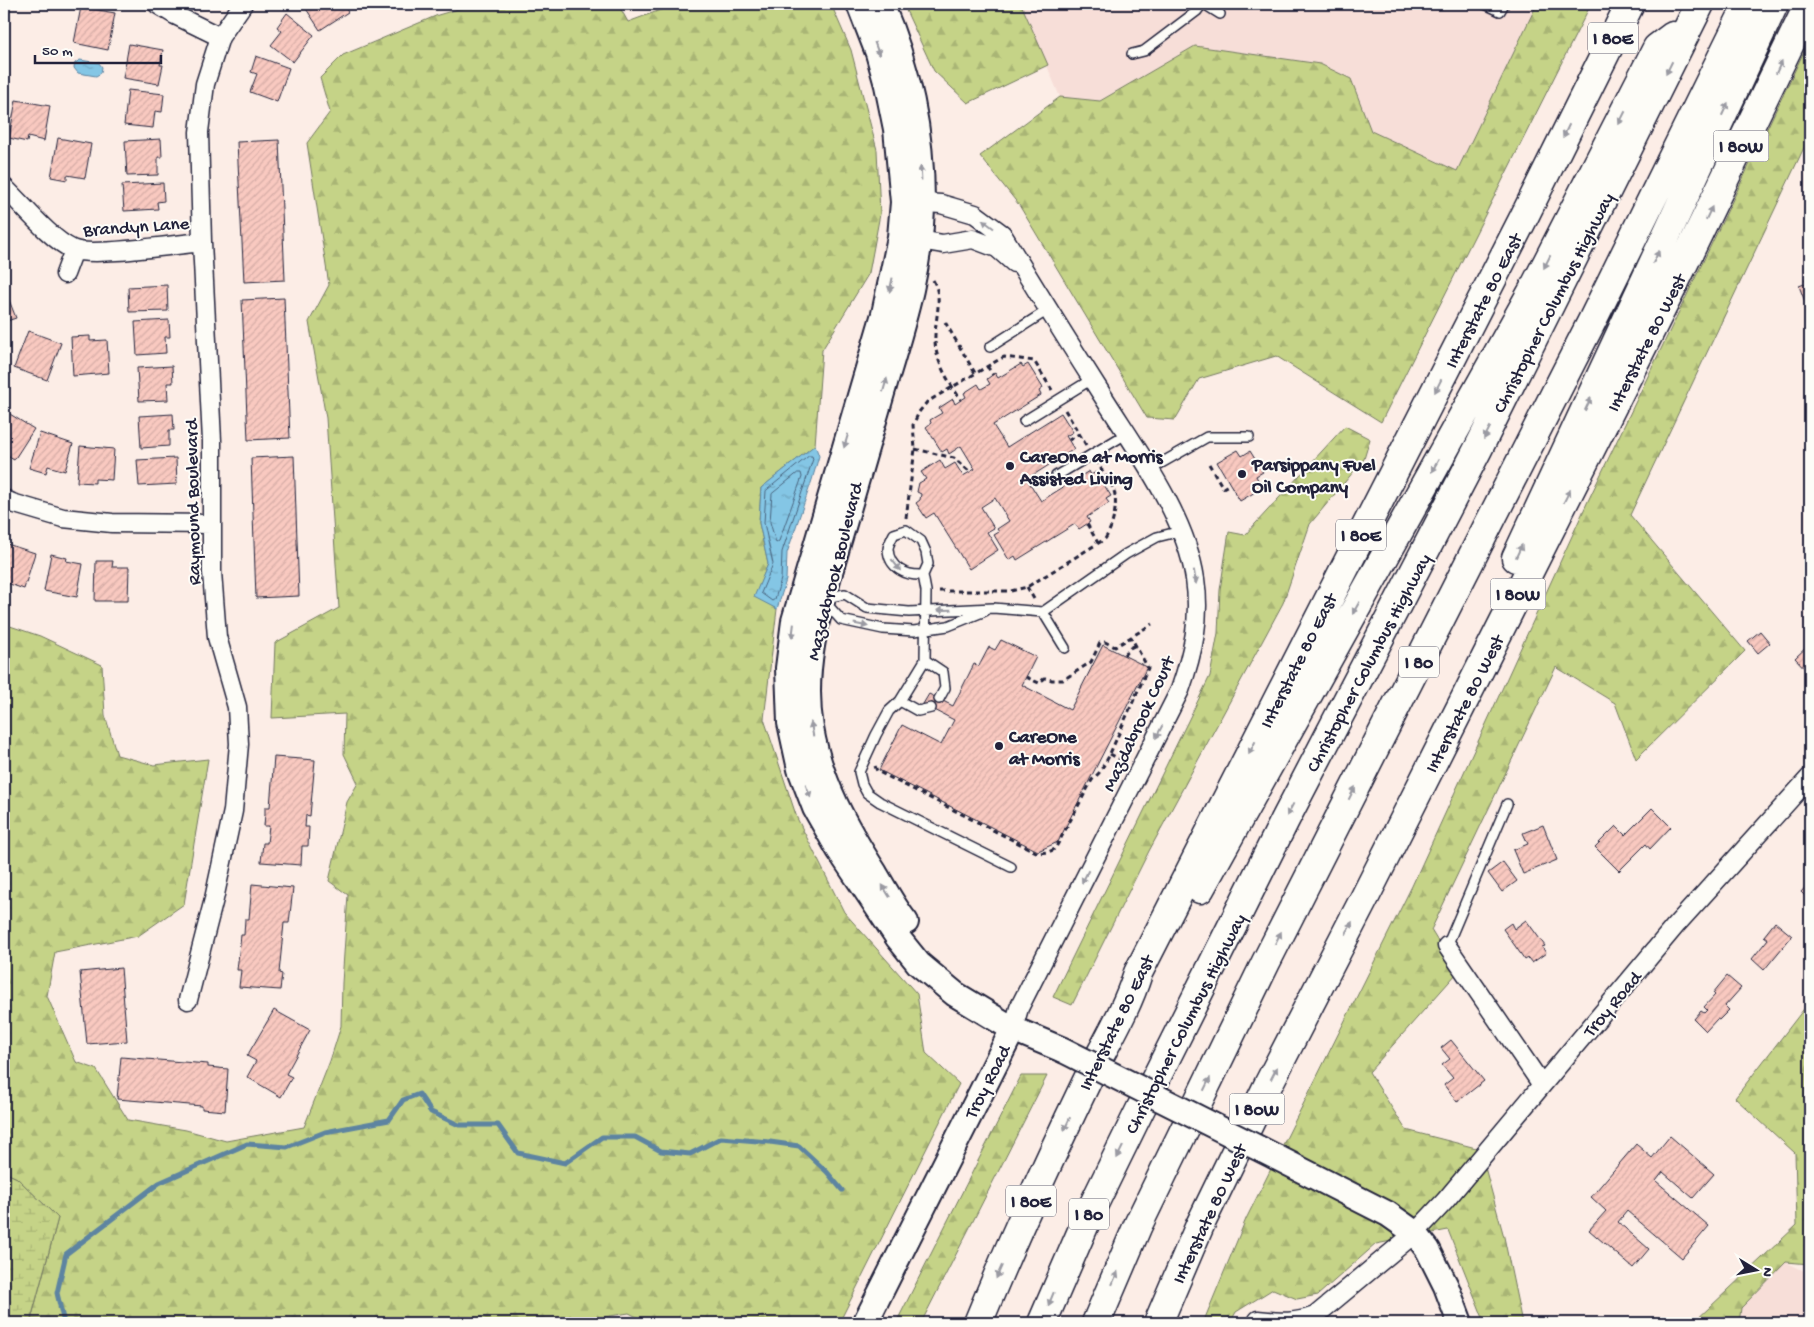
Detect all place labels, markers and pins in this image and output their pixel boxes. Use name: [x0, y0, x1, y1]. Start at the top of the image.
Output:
place label: CareOne at Morris Assisted Living: [1019, 447, 1164, 492]
place label: Parsippany Fuel Oil Company: [1251, 455, 1376, 500]
marker: CareOne at Morris Assisted Living: [1004, 460, 1016, 472]
marker: Parsippany Fuel Oil Company: [1236, 468, 1248, 480]
place label: CareOne at Morris: [1008, 727, 1080, 772]
marker: CareOne at Morris: [993, 740, 1005, 752]

